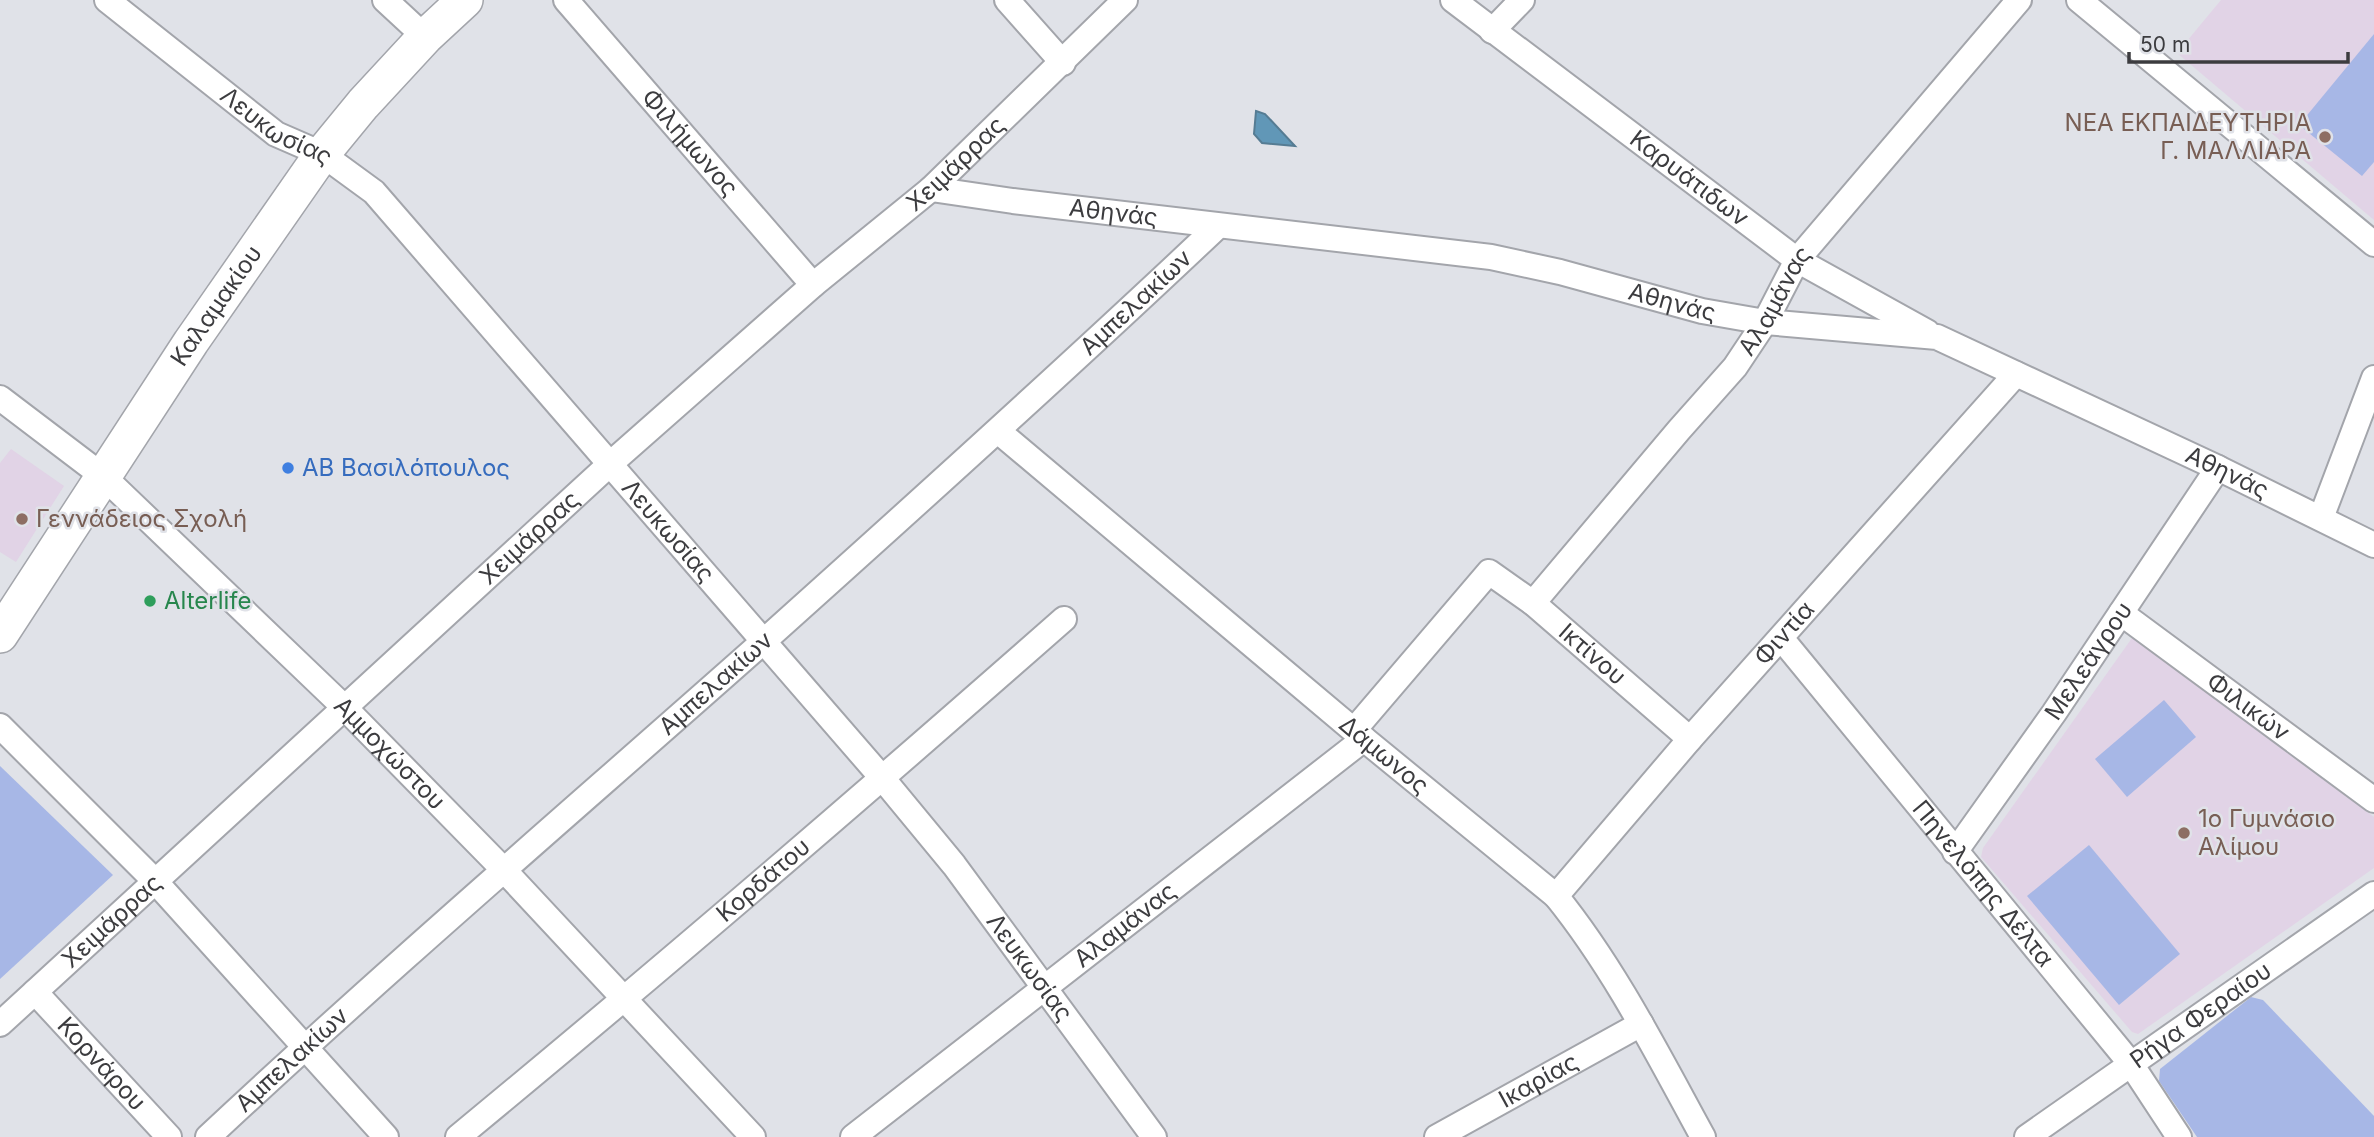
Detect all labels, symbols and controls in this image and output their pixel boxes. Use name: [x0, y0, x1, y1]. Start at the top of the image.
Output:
scale bar: [2129, 21, 2348, 65]
text: 50 m: [2140, 32, 2190, 57]
street label: Λευκωσίας: [215, 81, 339, 171]
street label: Φιλήμωνος: [636, 83, 744, 202]
place label: ΝΕΑ ΕΚΠΑΙΔΕΥΤΗΡΙΑ Γ. ΜΑΛΛΙΑΡΑ: [2065, 108, 2311, 165]
street label: Χειμάρρας: [900, 110, 1011, 217]
street label: Καρυάτιδων: [1624, 124, 1755, 232]
marker: ΝΕΑ ΕΚΠΑΙΔΕΥΤΗΡΙΑ Γ. ΜΑΛΛΙΑΡΑ: [2317, 129, 2333, 145]
street label: Αθηνάς: [1068, 193, 1159, 232]
street label: Καλαμακίου: [164, 240, 268, 371]
street label: Αλαμάνας: [1732, 240, 1817, 361]
street label: Αμπελακίων: [1074, 243, 1198, 361]
street label: Αθηνάς: [1626, 277, 1718, 327]
street label: Αθηνάς: [2181, 440, 2274, 505]
place label: ΑΒ Βασιλόπουλος: [302, 453, 510, 482]
marker: ΑΒ Βασιλόπουλος: [280, 460, 296, 476]
street label: Λευκωσίας: [616, 473, 721, 588]
street label: Χειμάρρας: [474, 484, 585, 590]
place label: Γεννάδειος Σχολή: [36, 504, 247, 533]
marker: Γεννάδειος Σχολή: [14, 511, 30, 527]
place label: Alterlife: [164, 586, 252, 615]
marker: Alterlife: [142, 593, 158, 609]
street label: Φιντία: [1748, 595, 1820, 671]
street label: Μελεάγρου: [2038, 596, 2138, 725]
street label: Ικτίνου: [1553, 617, 1632, 691]
street label: Αμπελακίων: [653, 625, 778, 741]
street label: Φιλικών: [2201, 666, 2295, 747]
street label: Αμμοχώστου: [328, 691, 451, 815]
street label: Δάμωνος: [1334, 709, 1435, 800]
street label: Πηνελόπης Δέλτα: [1907, 795, 2060, 972]
place label: 1ο Γυμνάσιο Αλίμου: [2198, 804, 2335, 861]
marker: 1ο Γυμνάσιο Αλίμου: [2176, 825, 2192, 841]
street label: Κορδάτου: [710, 832, 816, 928]
street label: Χειμάρρας: [56, 868, 167, 974]
street label: Αλαμάνας: [1068, 876, 1182, 973]
street label: Λευκωσίας: [981, 908, 1079, 1027]
street label: Ρήγα Φεραίου: [2124, 956, 2277, 1074]
street label: Αμπελακίων: [229, 1001, 354, 1118]
street label: Κορνάρου: [52, 1011, 152, 1116]
street label: Ικαρίας: [1494, 1047, 1583, 1114]

